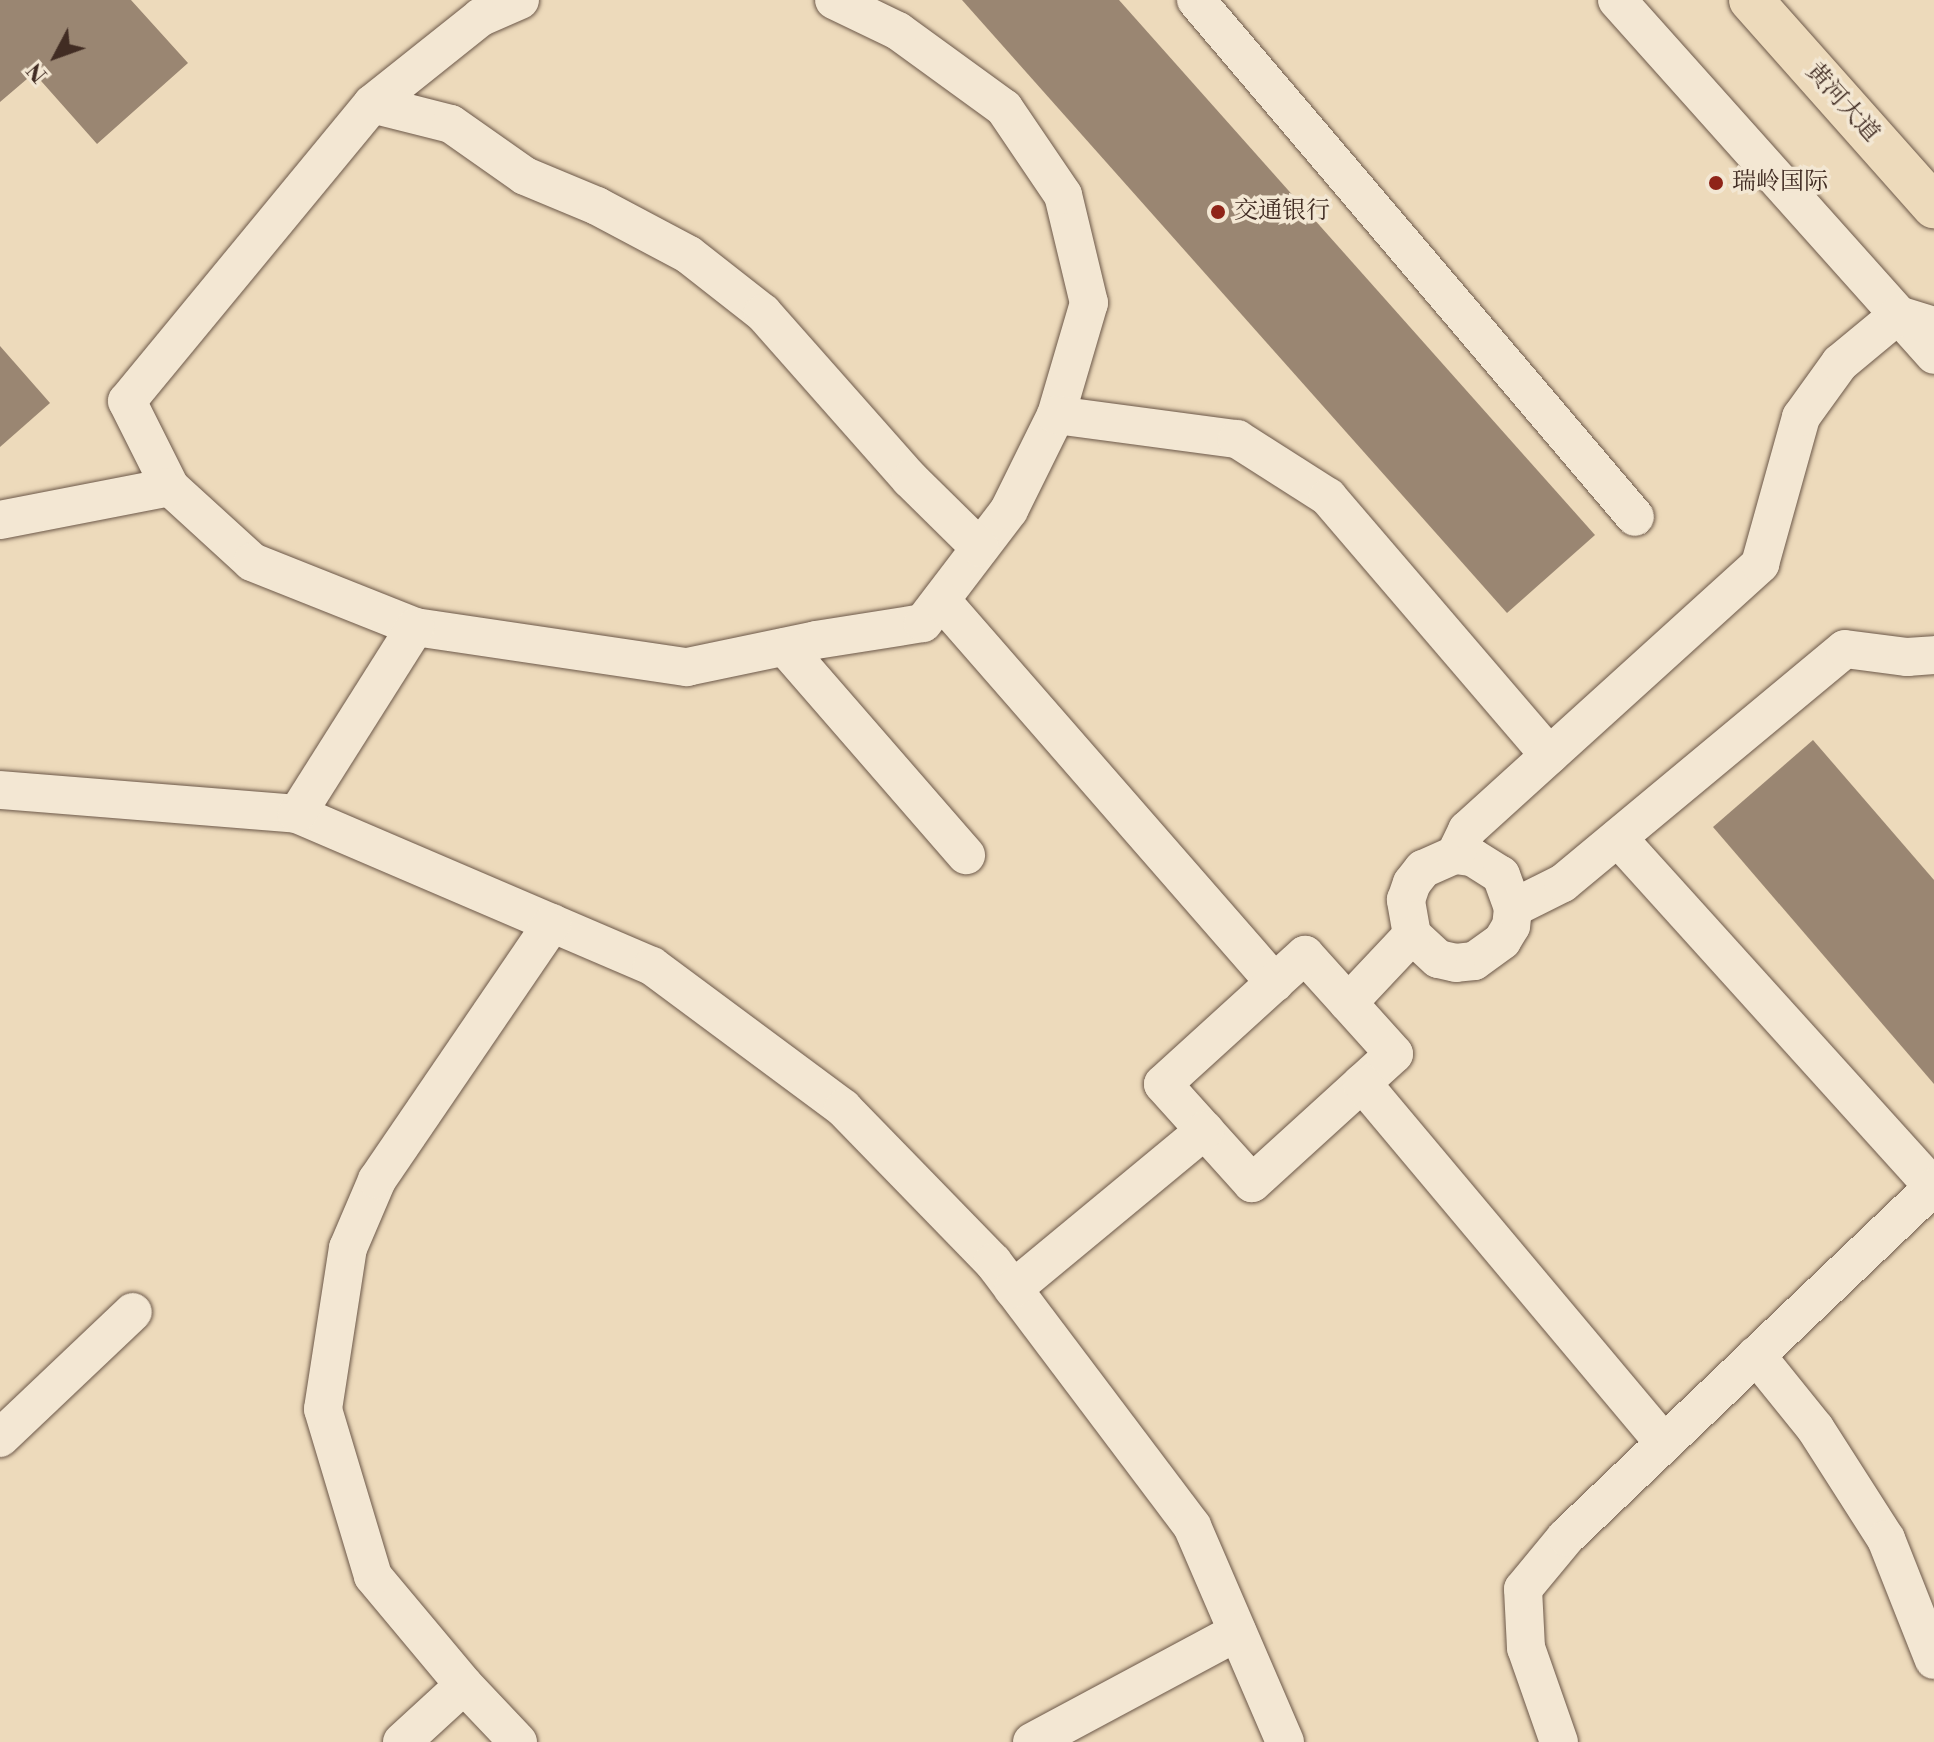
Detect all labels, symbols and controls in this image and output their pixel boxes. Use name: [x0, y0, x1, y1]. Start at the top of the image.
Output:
north arrow: [16, 16, 96, 96]
text: N: [22, 57, 53, 87]
street label: 黄河大道: [1799, 58, 1885, 148]
place label: 瑞岭国际: [1732, 169, 1828, 197]
marker: 瑞岭国际: [1707, 174, 1725, 192]
place label: 交通银行: [1234, 198, 1330, 226]
marker: 交通银行: [1209, 203, 1227, 221]

